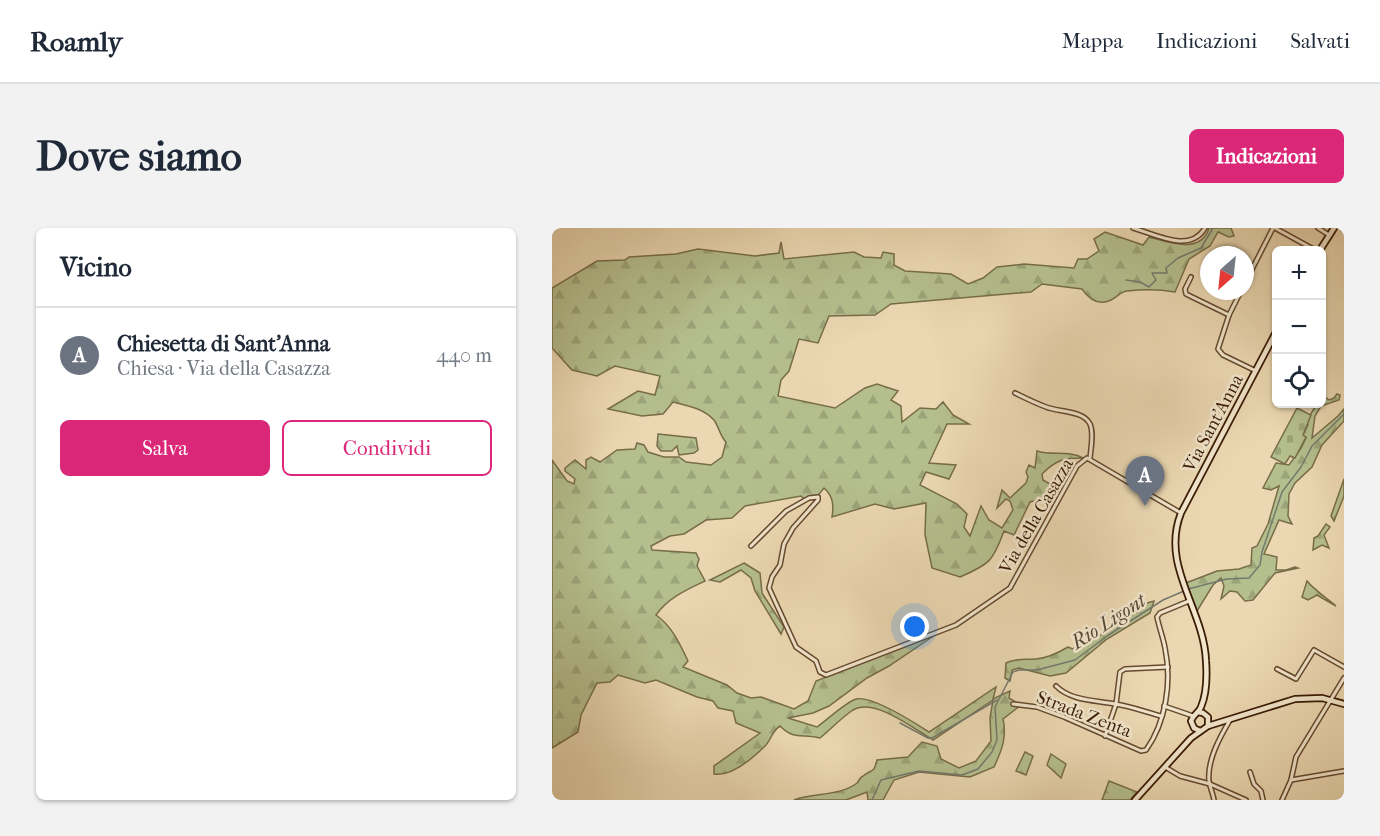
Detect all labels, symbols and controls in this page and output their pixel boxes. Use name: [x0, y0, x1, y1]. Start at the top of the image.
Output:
text: Roamly: [30, 25, 122, 58]
text: Mappa: [1062, 29, 1123, 53]
text: Indicazioni: [1156, 29, 1257, 53]
text: Salvati: [1290, 29, 1350, 53]
button: Indicazioni: [1189, 129, 1344, 183]
text: Dove siamo: [36, 132, 242, 181]
north arrow: [1200, 246, 1254, 300]
map controls: [1272, 246, 1326, 408]
button: +: [1272, 246, 1326, 300]
text: Vicino: [60, 252, 132, 283]
button: −: [1272, 300, 1326, 354]
text: Chiesetta di Sant'Anna: [117, 331, 330, 357]
text: A: [73, 344, 86, 367]
text: 440 m: [436, 344, 492, 367]
button: locate: [1272, 354, 1326, 408]
text: Chiesa · Via della Casazza: [117, 357, 331, 380]
street label: Via Sant'Anna: [1178, 370, 1248, 477]
button: Salva: [60, 420, 270, 476]
button: Condividi: [282, 420, 492, 476]
street label: Via della Casazza: [994, 454, 1078, 578]
pin: A: [1126, 456, 1164, 506]
water label: Rio Ligont: [1065, 588, 1152, 655]
your location: [900, 612, 929, 641]
street label: Strada Zenta: [1033, 687, 1135, 742]

